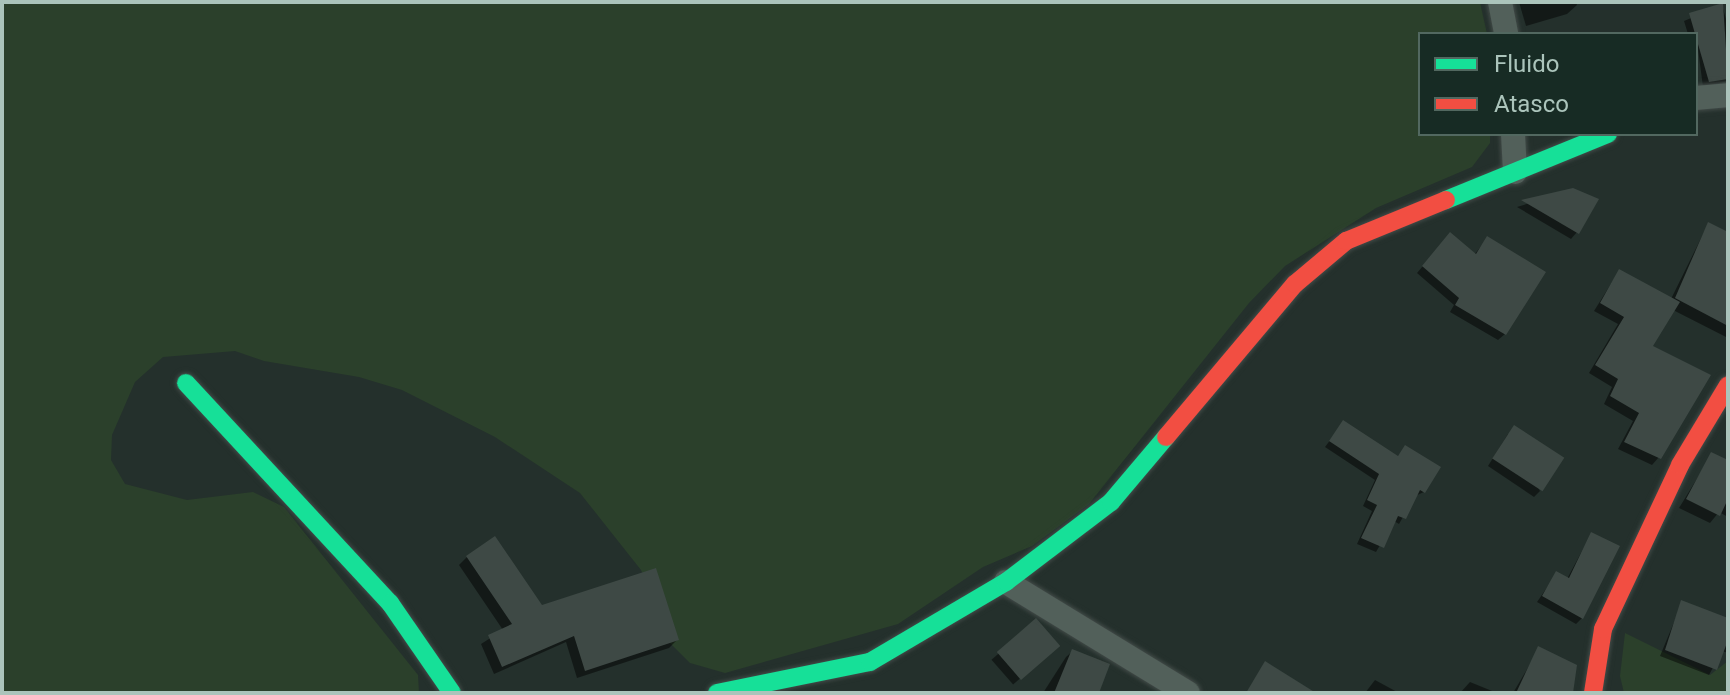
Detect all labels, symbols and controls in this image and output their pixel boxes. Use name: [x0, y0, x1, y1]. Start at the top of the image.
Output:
legend: [1418, 32, 1698, 136]
text: Fluido: [1494, 50, 1559, 78]
text: Atasco: [1494, 90, 1569, 118]

